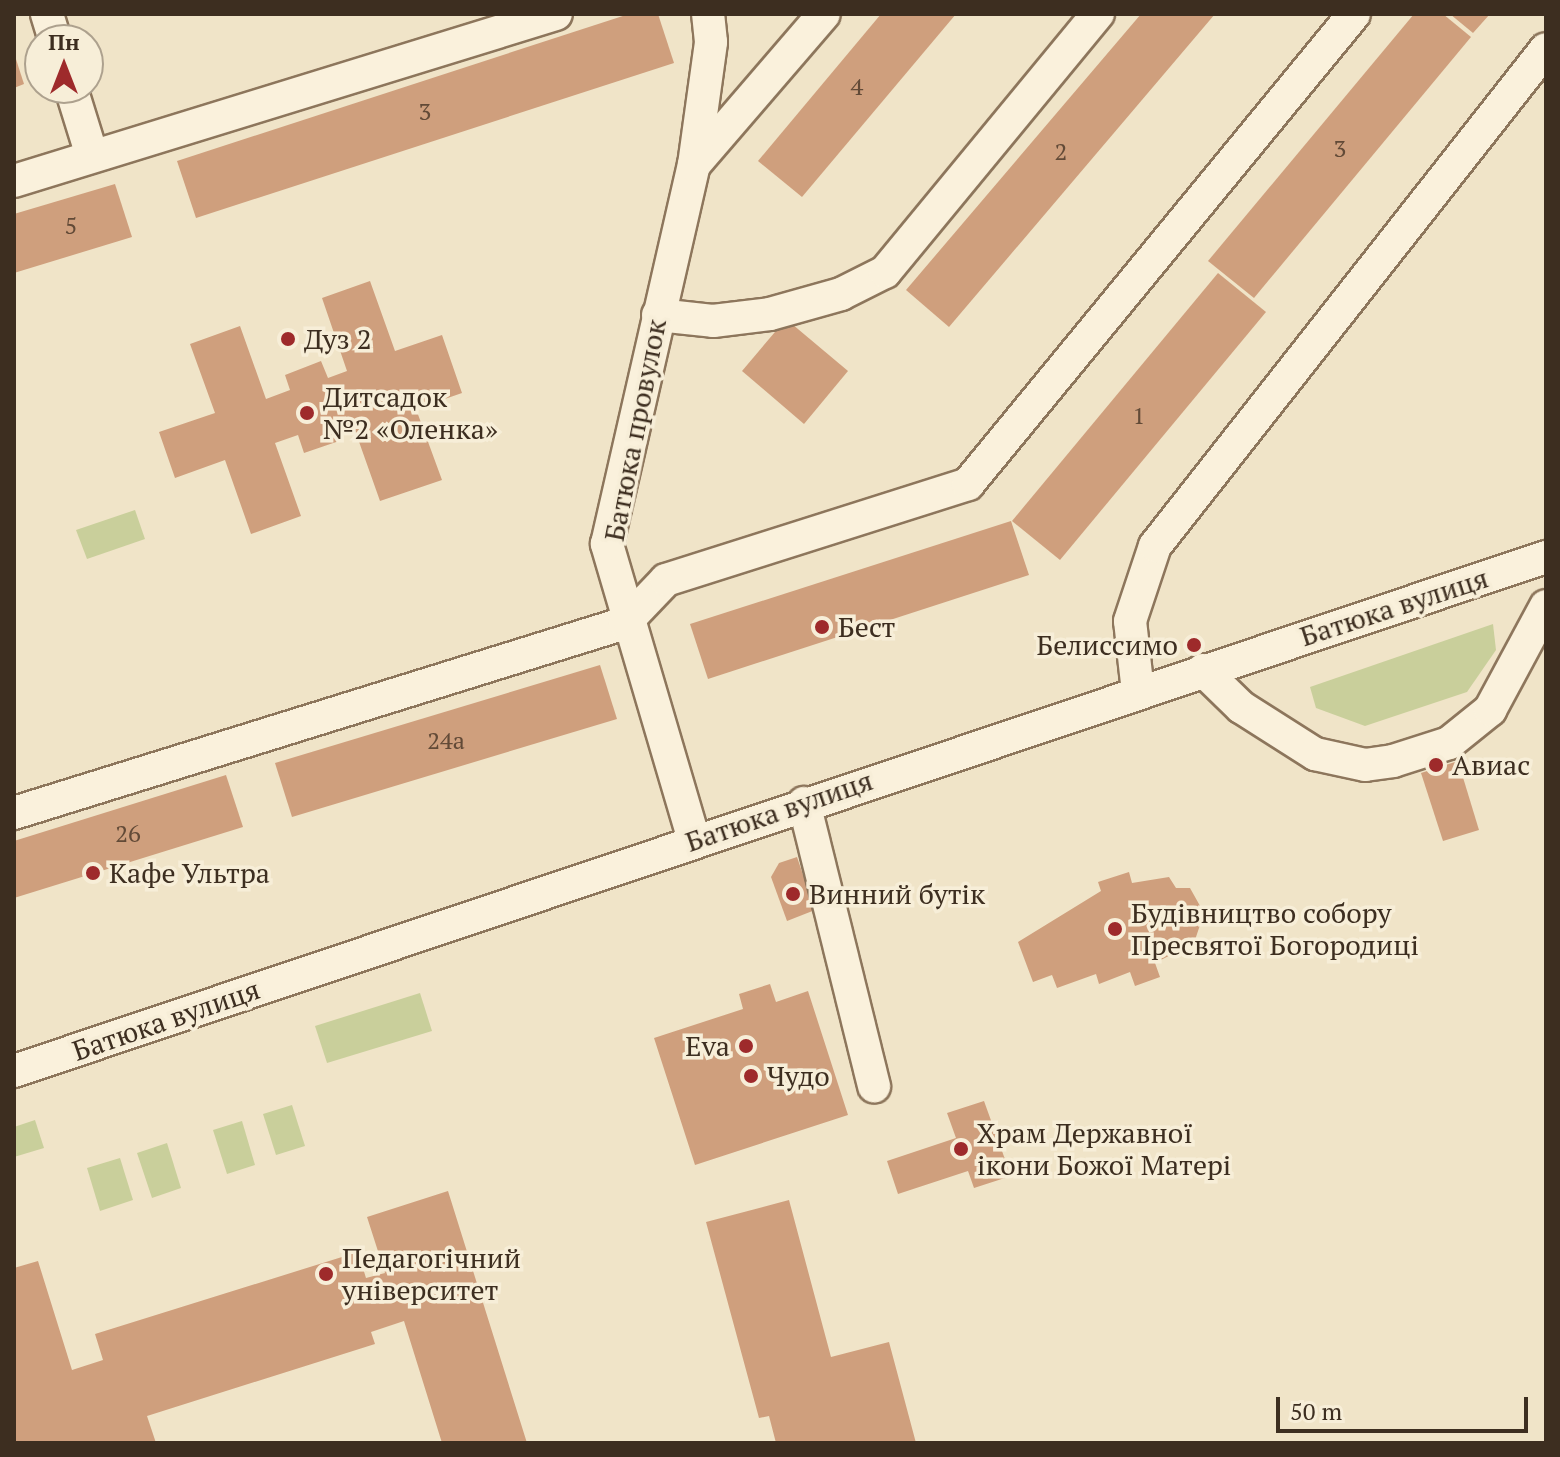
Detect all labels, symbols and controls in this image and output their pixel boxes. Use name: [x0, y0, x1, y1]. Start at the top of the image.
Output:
north arrow: [24, 24, 104, 104]
text: Пн: [48, 27, 80, 56]
house number: 4: [851, 73, 863, 101]
house number: 3: [419, 98, 431, 126]
house number: 3: [1334, 135, 1346, 163]
house number: 2: [1055, 138, 1067, 166]
house number: 5: [65, 212, 77, 240]
street label: Батюка провулок: [597, 316, 673, 544]
place label: Дуз 2: [304, 322, 372, 356]
marker: Дуз 2: [279, 330, 297, 348]
place label: Дитсадок №2 «Оленка»: [323, 380, 498, 446]
house number: 1: [1133, 402, 1145, 430]
marker: Дитсадок №2 «Оленка»: [298, 404, 316, 422]
street label: Батюка вулиця: [1296, 561, 1492, 653]
place label: Бест: [838, 610, 895, 644]
marker: Бест: [813, 618, 831, 636]
place label: Белиссимо: [1037, 628, 1178, 662]
marker: Белиссимо: [1185, 636, 1203, 654]
house number: 24а: [427, 727, 465, 755]
place label: Авиас: [1452, 748, 1530, 782]
marker: Авиас: [1427, 756, 1445, 774]
street label: Батюка вулиця: [681, 763, 877, 859]
house number: 26: [115, 820, 141, 848]
place label: Кафе Ультра: [109, 856, 271, 890]
marker: Кафе Ультра: [84, 864, 102, 882]
place label: Винний бутік: [809, 877, 985, 911]
marker: Винний бутік: [784, 885, 802, 903]
place label: Будівництво собору Пресвятої Богородиці: [1131, 896, 1419, 962]
marker: Будівництво собору Пресвятої Богородиці: [1106, 920, 1124, 938]
street label: Батюка вулиця: [68, 972, 264, 1068]
place label: Eva: [685, 1029, 730, 1063]
marker: Eva: [737, 1037, 755, 1055]
place label: Чудо: [767, 1059, 830, 1093]
marker: Чудо: [742, 1067, 760, 1085]
place label: Храм Державної ікони Божої Матері: [977, 1116, 1231, 1182]
marker: Храм Державної ікони Божої Матері: [952, 1140, 970, 1158]
place label: Педагогічний університет: [342, 1241, 521, 1307]
marker: Педагогічний університет: [317, 1265, 335, 1283]
scale bar: [1280, 1381, 1532, 1431]
text: 50 m: [1290, 1395, 1342, 1427]

